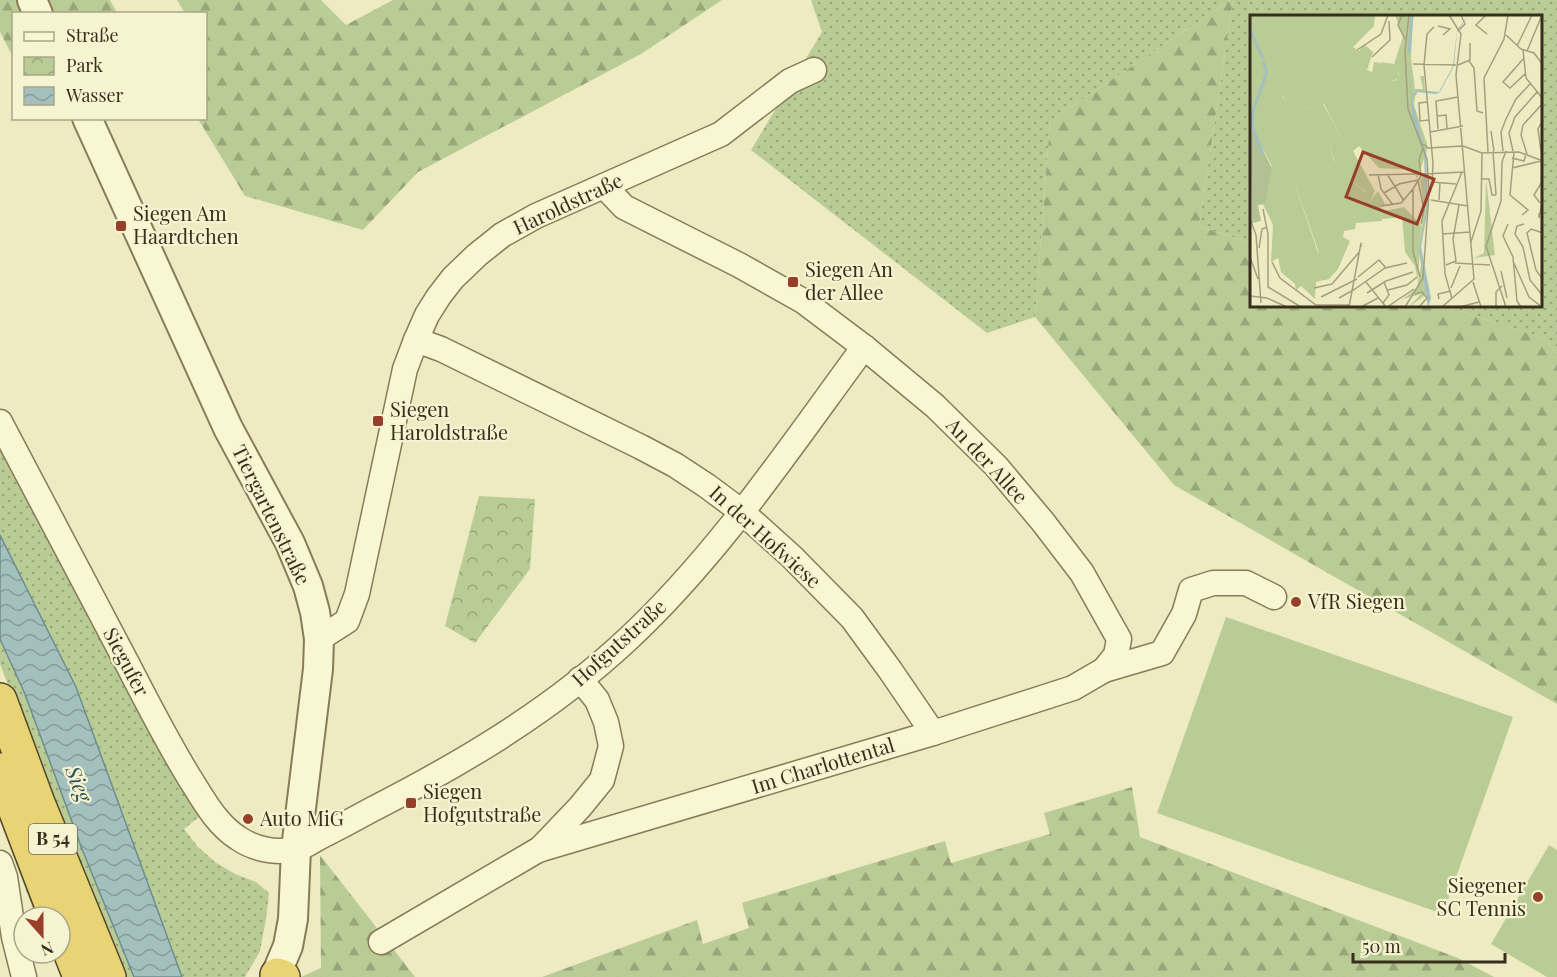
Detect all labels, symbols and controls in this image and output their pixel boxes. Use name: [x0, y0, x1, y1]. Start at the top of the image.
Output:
legend: [12, 12, 207, 120]
inset map: [1250, 15, 1542, 308]
text: Straße: [66, 23, 119, 47]
text: Park: [66, 53, 103, 77]
text: Wasser: [65, 83, 124, 107]
street label: Haroldstraße: [508, 165, 627, 240]
place label: Siegen Am Haardtchen: [133, 199, 239, 249]
marker: Siegen Am Haardtchen: [114, 219, 128, 233]
place label: Siegen An der Allee: [805, 255, 893, 305]
marker: Siegen An der Allee: [786, 275, 800, 289]
place label: Siegen Haroldstraße: [390, 395, 508, 445]
street label: An der Allee: [941, 410, 1035, 509]
marker: Siegen Haroldstraße: [371, 414, 385, 428]
street label: Tiergartenstraße: [227, 440, 318, 589]
street label: In der Hofwiese: [704, 478, 828, 593]
place label: VfR Siegen: [1307, 587, 1405, 614]
street label: Hofgutstraße: [565, 592, 671, 692]
marker: VfR Siegen: [1289, 595, 1303, 609]
street label: Siegufer: [98, 622, 157, 701]
street label: Im Charlottental: [748, 730, 898, 799]
water label: Sieg: [60, 760, 100, 807]
place label: Siegen Hofgutstraße: [423, 777, 541, 827]
marker: Siegen Hofgutstraße: [404, 796, 418, 810]
place label: Auto MiG: [259, 804, 344, 831]
marker: Auto MiG: [241, 812, 255, 826]
road number: B 54: [29, 824, 77, 854]
place label: Siegener SC Tennis: [1437, 871, 1526, 921]
marker: Siegener SC Tennis: [1531, 890, 1545, 904]
north arrow: [12, 905, 72, 965]
scale bar: [1353, 926, 1504, 964]
text: 50 m: [1362, 934, 1401, 958]
text: N: [38, 938, 57, 962]

